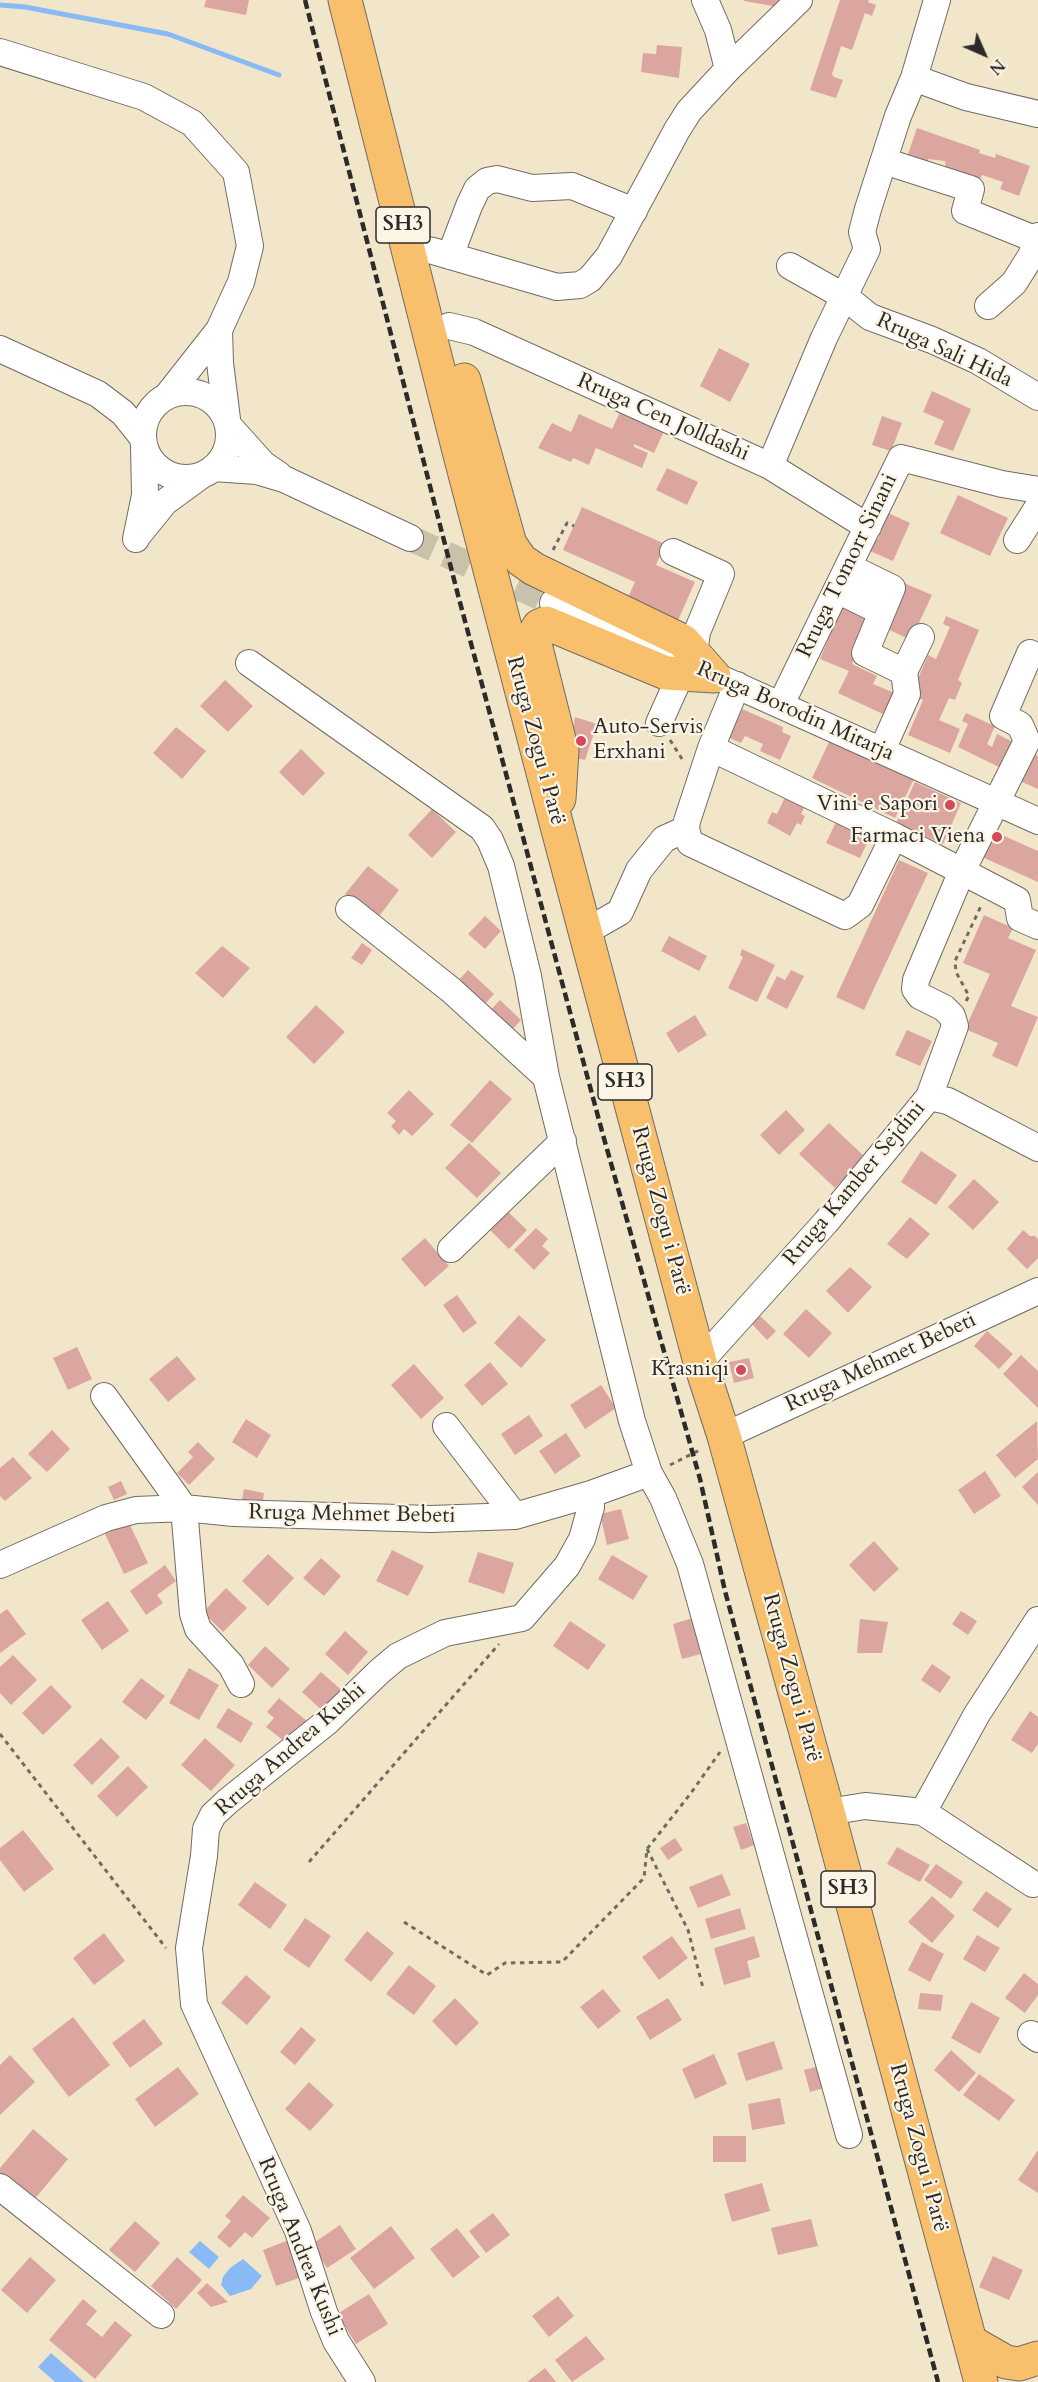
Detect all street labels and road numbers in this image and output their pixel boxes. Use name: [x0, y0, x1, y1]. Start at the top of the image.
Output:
road number: SH3: [376, 207, 430, 243]
street label: Rruga Sali Hida: [872, 308, 1016, 394]
street label: Rruga Cen Jolldashi: [573, 368, 753, 468]
street label: Rruga Tomorr Sinani: [792, 470, 904, 662]
street label: Rruga Zogu i Parë: [500, 654, 570, 828]
street label: Rruga Borodin Mitarja: [692, 657, 898, 767]
road number: SH3: [598, 1064, 652, 1100]
street label: Rruga Kamber Sejdini: [778, 1096, 932, 1272]
street label: Rruga Zogu i Parë: [625, 1124, 695, 1298]
street label: Rruga Mehmet Bebeti: [782, 1307, 980, 1419]
street label: Rruga Mehmet Bebeti: [248, 1500, 456, 1530]
street label: Rruga Zogu i Parë: [756, 1591, 826, 1765]
street label: Rruga Andrea Kushi: [210, 1678, 372, 1822]
road number: SH3: [821, 1871, 875, 1907]
street label: Rruga Zogu i Parë: [883, 2061, 953, 2235]
street label: Rruga Andrea Kushi: [251, 2154, 347, 2340]

